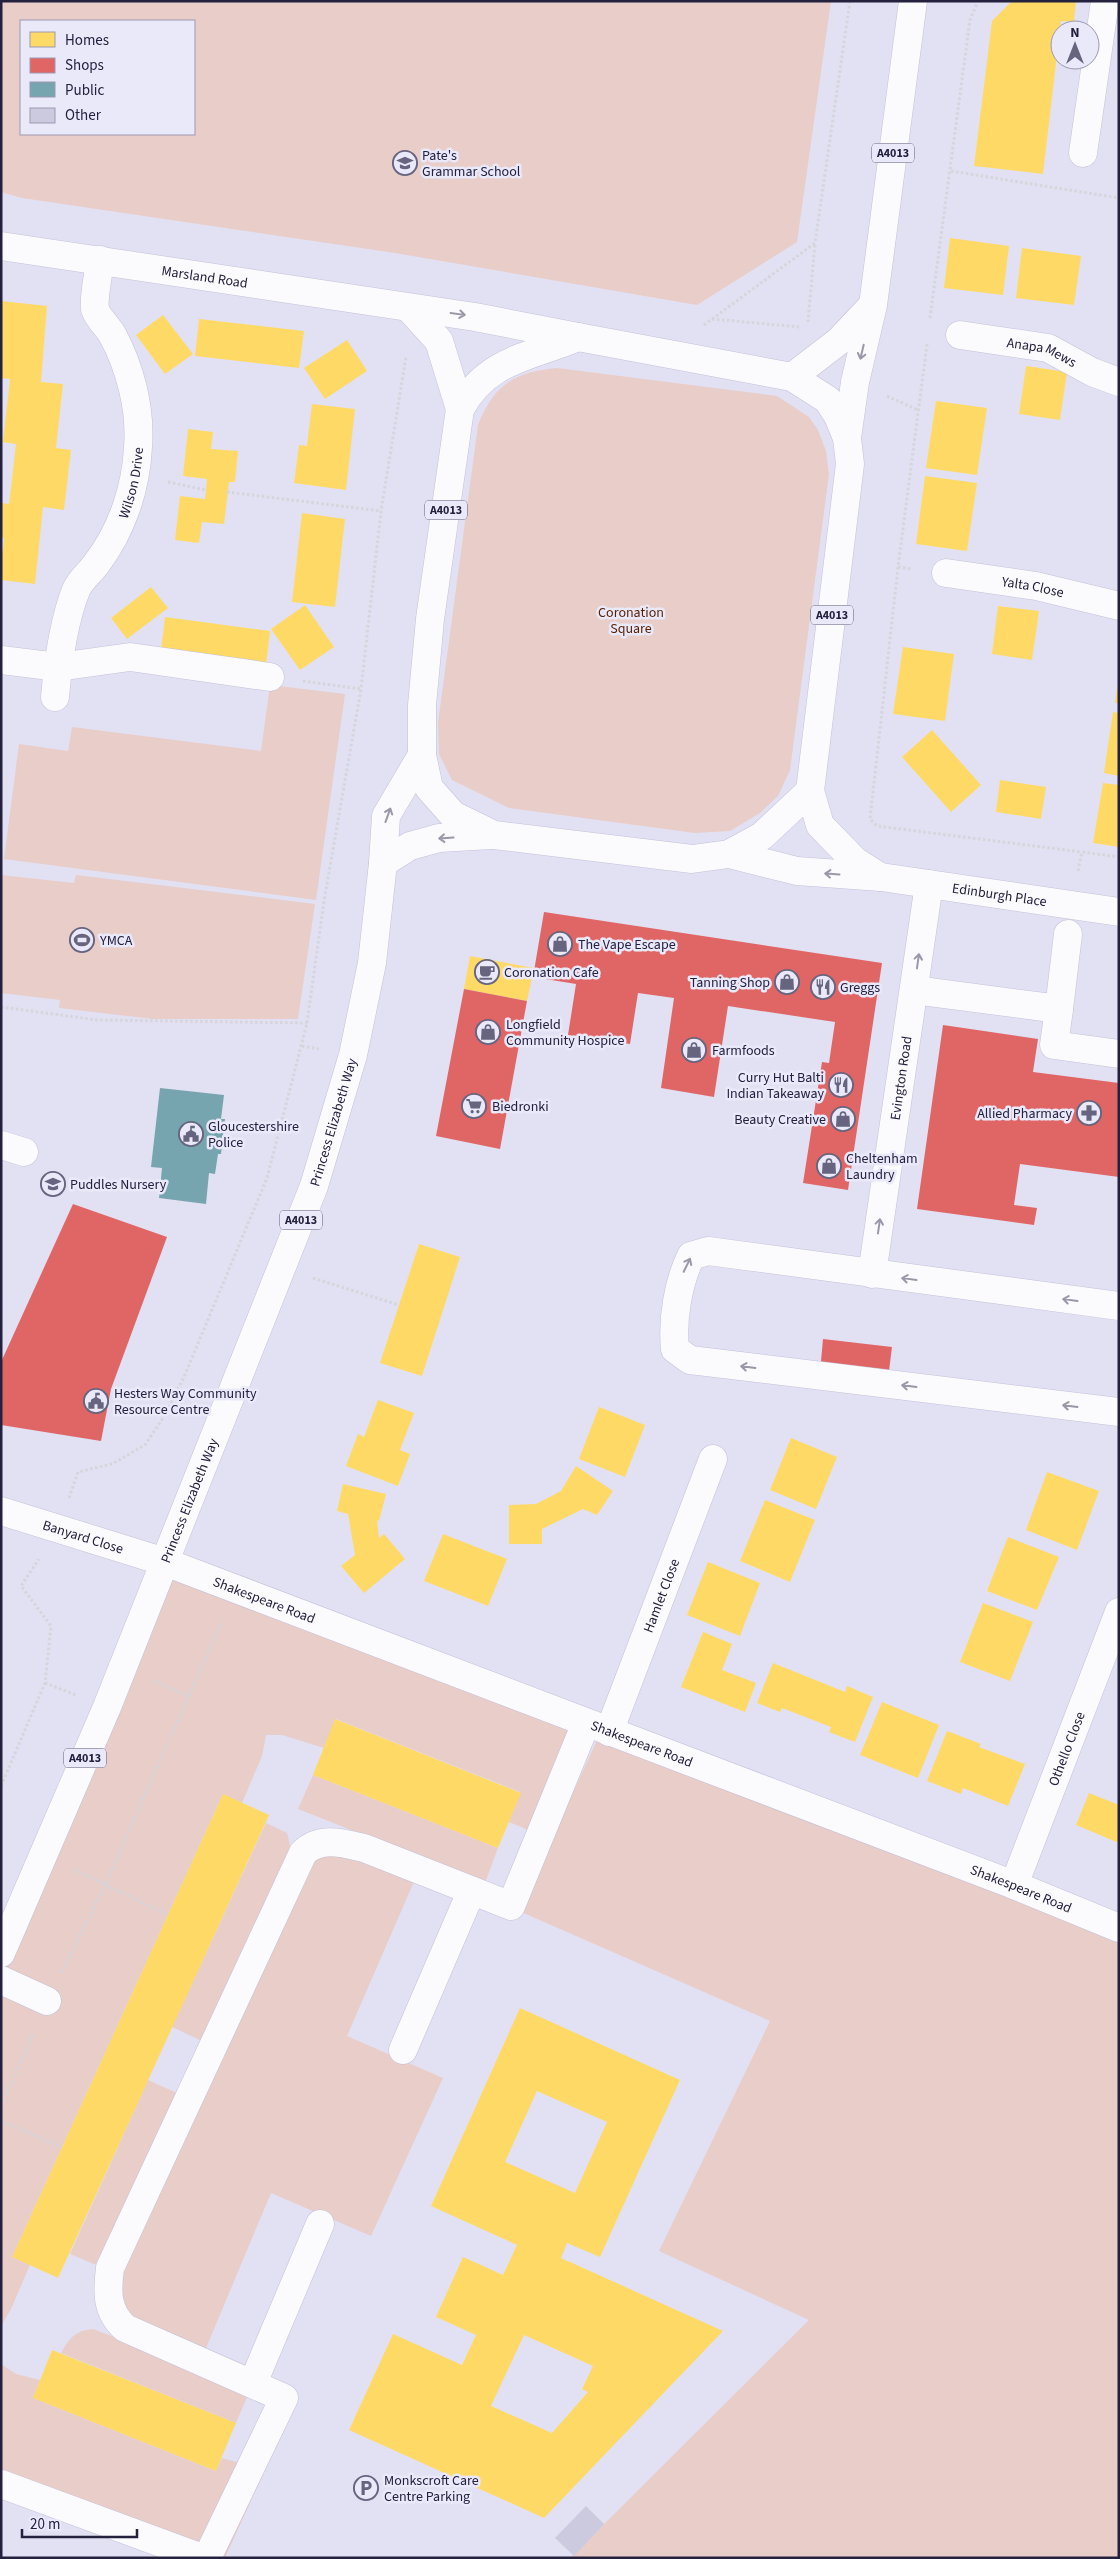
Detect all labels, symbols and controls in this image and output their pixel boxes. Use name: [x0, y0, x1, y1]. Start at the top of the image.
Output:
legend: [20, 20, 195, 135]
north arrow: [1050, 20, 1100, 70]
text: N: [1070, 23, 1080, 43]
text: Homes: [65, 30, 109, 51]
text: Shops: [65, 55, 104, 76]
text: Public: [65, 80, 104, 101]
text: Other: [65, 105, 102, 126]
road number: A4013: [872, 144, 914, 162]
place label: Pate's Grammar School: [422, 146, 521, 182]
school or university icon: Pate's Grammar School: [392, 150, 418, 176]
street label: Marsland Road: [160, 261, 249, 294]
one-way arrow: [449, 309, 465, 319]
street label: Anapa Mews: [1005, 333, 1080, 373]
one-way arrow: [857, 344, 866, 360]
street label: Wilson Drive: [114, 447, 149, 522]
road number: A4013: [425, 500, 467, 520]
street label: Yalta Close: [1000, 572, 1066, 603]
park label: Coronation Square: [598, 603, 664, 639]
road number: A4013: [811, 606, 853, 624]
one-way arrow: [384, 808, 393, 823]
one-way arrow: [438, 833, 454, 842]
one-way arrow: [824, 869, 840, 878]
street label: Edinburgh Place: [951, 879, 1048, 912]
sports icon: YMCA: [69, 927, 95, 953]
place label: YMCA: [99, 931, 133, 951]
shop icon: The Vape Escape: [547, 931, 573, 957]
place label: The Vape Escape: [578, 935, 676, 955]
one-way arrow: [913, 953, 923, 969]
cafe icon: Coronation Cafe: [474, 959, 500, 985]
place label: Coronation Cafe: [504, 963, 599, 983]
shop icon: Tanning Shop: [774, 969, 800, 995]
place label: Tanning Shop: [690, 973, 770, 993]
restaurant icon: Greggs: [810, 974, 836, 1000]
place label: Greggs: [840, 978, 880, 998]
place label: Longfield Community Hospice: [506, 1015, 624, 1051]
shop icon: Longfield Community Hospice: [475, 1019, 501, 1045]
street label: Evington Road: [886, 1035, 918, 1122]
shop icon: Farmfoods: [681, 1037, 707, 1063]
place label: Farmfoods: [712, 1041, 775, 1061]
street label: Princess Elizabeth Way: [305, 1056, 363, 1189]
place label: Curry Hut Balti Indian Takeaway: [726, 1068, 824, 1104]
restaurant icon: Curry Hut Balti Indian Takeaway: [828, 1072, 854, 1098]
supermarket icon: Biedronki: [461, 1093, 487, 1119]
place label: Biedronki: [492, 1097, 549, 1117]
pharmacy icon: Allied Pharmacy: [1076, 1100, 1102, 1126]
place label: Allied Pharmacy: [977, 1104, 1072, 1124]
shop icon: Beauty Creative: [830, 1106, 856, 1132]
place label: Beauty Creative: [734, 1110, 826, 1130]
place label: Gloucestershire Police: [208, 1117, 299, 1153]
public building icon: Gloucestershire Police: [178, 1121, 204, 1147]
place label: Cheltenham Laundry: [846, 1149, 918, 1185]
shop icon: Cheltenham Laundry: [816, 1153, 842, 1179]
school or university icon: Puddles Nursery: [40, 1171, 66, 1197]
place label: Puddles Nursery: [70, 1175, 167, 1195]
road number: A4013: [280, 1210, 322, 1230]
one-way arrow: [874, 1218, 884, 1234]
one-way arrow: [682, 1258, 692, 1273]
one-way arrow: [902, 1274, 918, 1284]
one-way arrow: [1063, 1295, 1079, 1305]
one-way arrow: [740, 1362, 756, 1372]
one-way arrow: [901, 1381, 917, 1391]
place label: Hesters Way Community Resource Centre: [114, 1384, 257, 1420]
public building icon: Hesters Way Community Resource Centre: [83, 1388, 109, 1414]
one-way arrow: [1063, 1401, 1079, 1411]
street label: Princess Elizabeth Way: [156, 1435, 224, 1566]
street label: Banyard Close: [40, 1516, 126, 1559]
street label: Hamlet Close: [639, 1556, 685, 1636]
street label: Shakespeare Road: [210, 1572, 318, 1629]
street label: Othello Close: [1044, 1709, 1091, 1789]
street label: Shakespeare Road: [588, 1716, 696, 1773]
road number: A4013: [64, 1749, 106, 1768]
street label: Shakespeare Road: [967, 1860, 1075, 1919]
place label: Monkscroft Care Centre Parking: [384, 2471, 479, 2507]
parking icon: Monkscroft Care Centre Parking: [353, 2475, 379, 2501]
scale bar: [22, 2506, 138, 2538]
text: 20 m: [30, 2514, 60, 2535]

